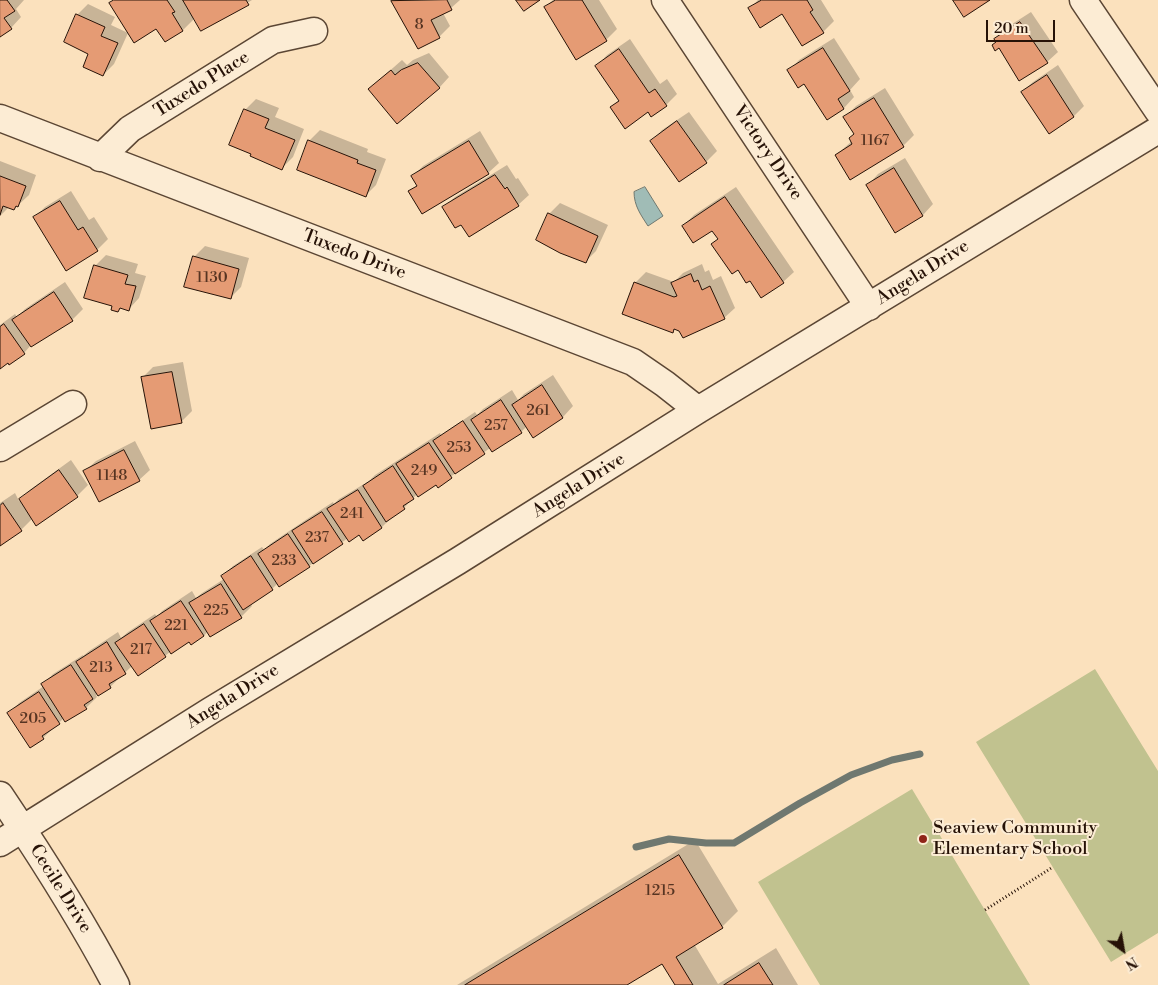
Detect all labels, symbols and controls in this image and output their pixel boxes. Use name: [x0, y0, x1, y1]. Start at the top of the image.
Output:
scale bar: [988, 10, 1057, 42]
house number: 8: [414, 16, 424, 34]
text: 20 m: [994, 19, 1029, 38]
street label: Tuxedo Place: [150, 47, 254, 123]
street label: Victory Drive: [727, 101, 807, 205]
house number: 1167: [861, 132, 889, 150]
street label: Tuxedo Drive: [299, 225, 409, 285]
street label: Angela Drive: [873, 236, 973, 310]
house number: 1130: [196, 269, 228, 287]
house number: 261: [526, 402, 550, 420]
house number: 257: [484, 417, 508, 435]
house number: 253: [446, 439, 472, 457]
street label: Angela Drive: [529, 449, 629, 523]
house number: 249: [411, 462, 437, 480]
house number: 1148: [97, 467, 127, 485]
house number: 241: [340, 505, 364, 523]
house number: 237: [305, 529, 329, 547]
house number: 233: [271, 552, 297, 570]
house number: 225: [203, 602, 229, 620]
house number: 221: [164, 617, 188, 635]
house number: 217: [130, 641, 152, 659]
house number: 213: [89, 659, 113, 677]
street label: Angela Drive: [183, 660, 283, 734]
house number: 205: [20, 710, 46, 728]
place label: Seaview Community Elementary School: [933, 818, 1097, 861]
marker: Seaview Community Elementary School: [917, 833, 929, 845]
street label: Cecile Drive: [24, 841, 96, 937]
house number: 1215: [645, 882, 675, 900]
north arrow: [1098, 925, 1148, 975]
text: N: [1121, 952, 1140, 973]

